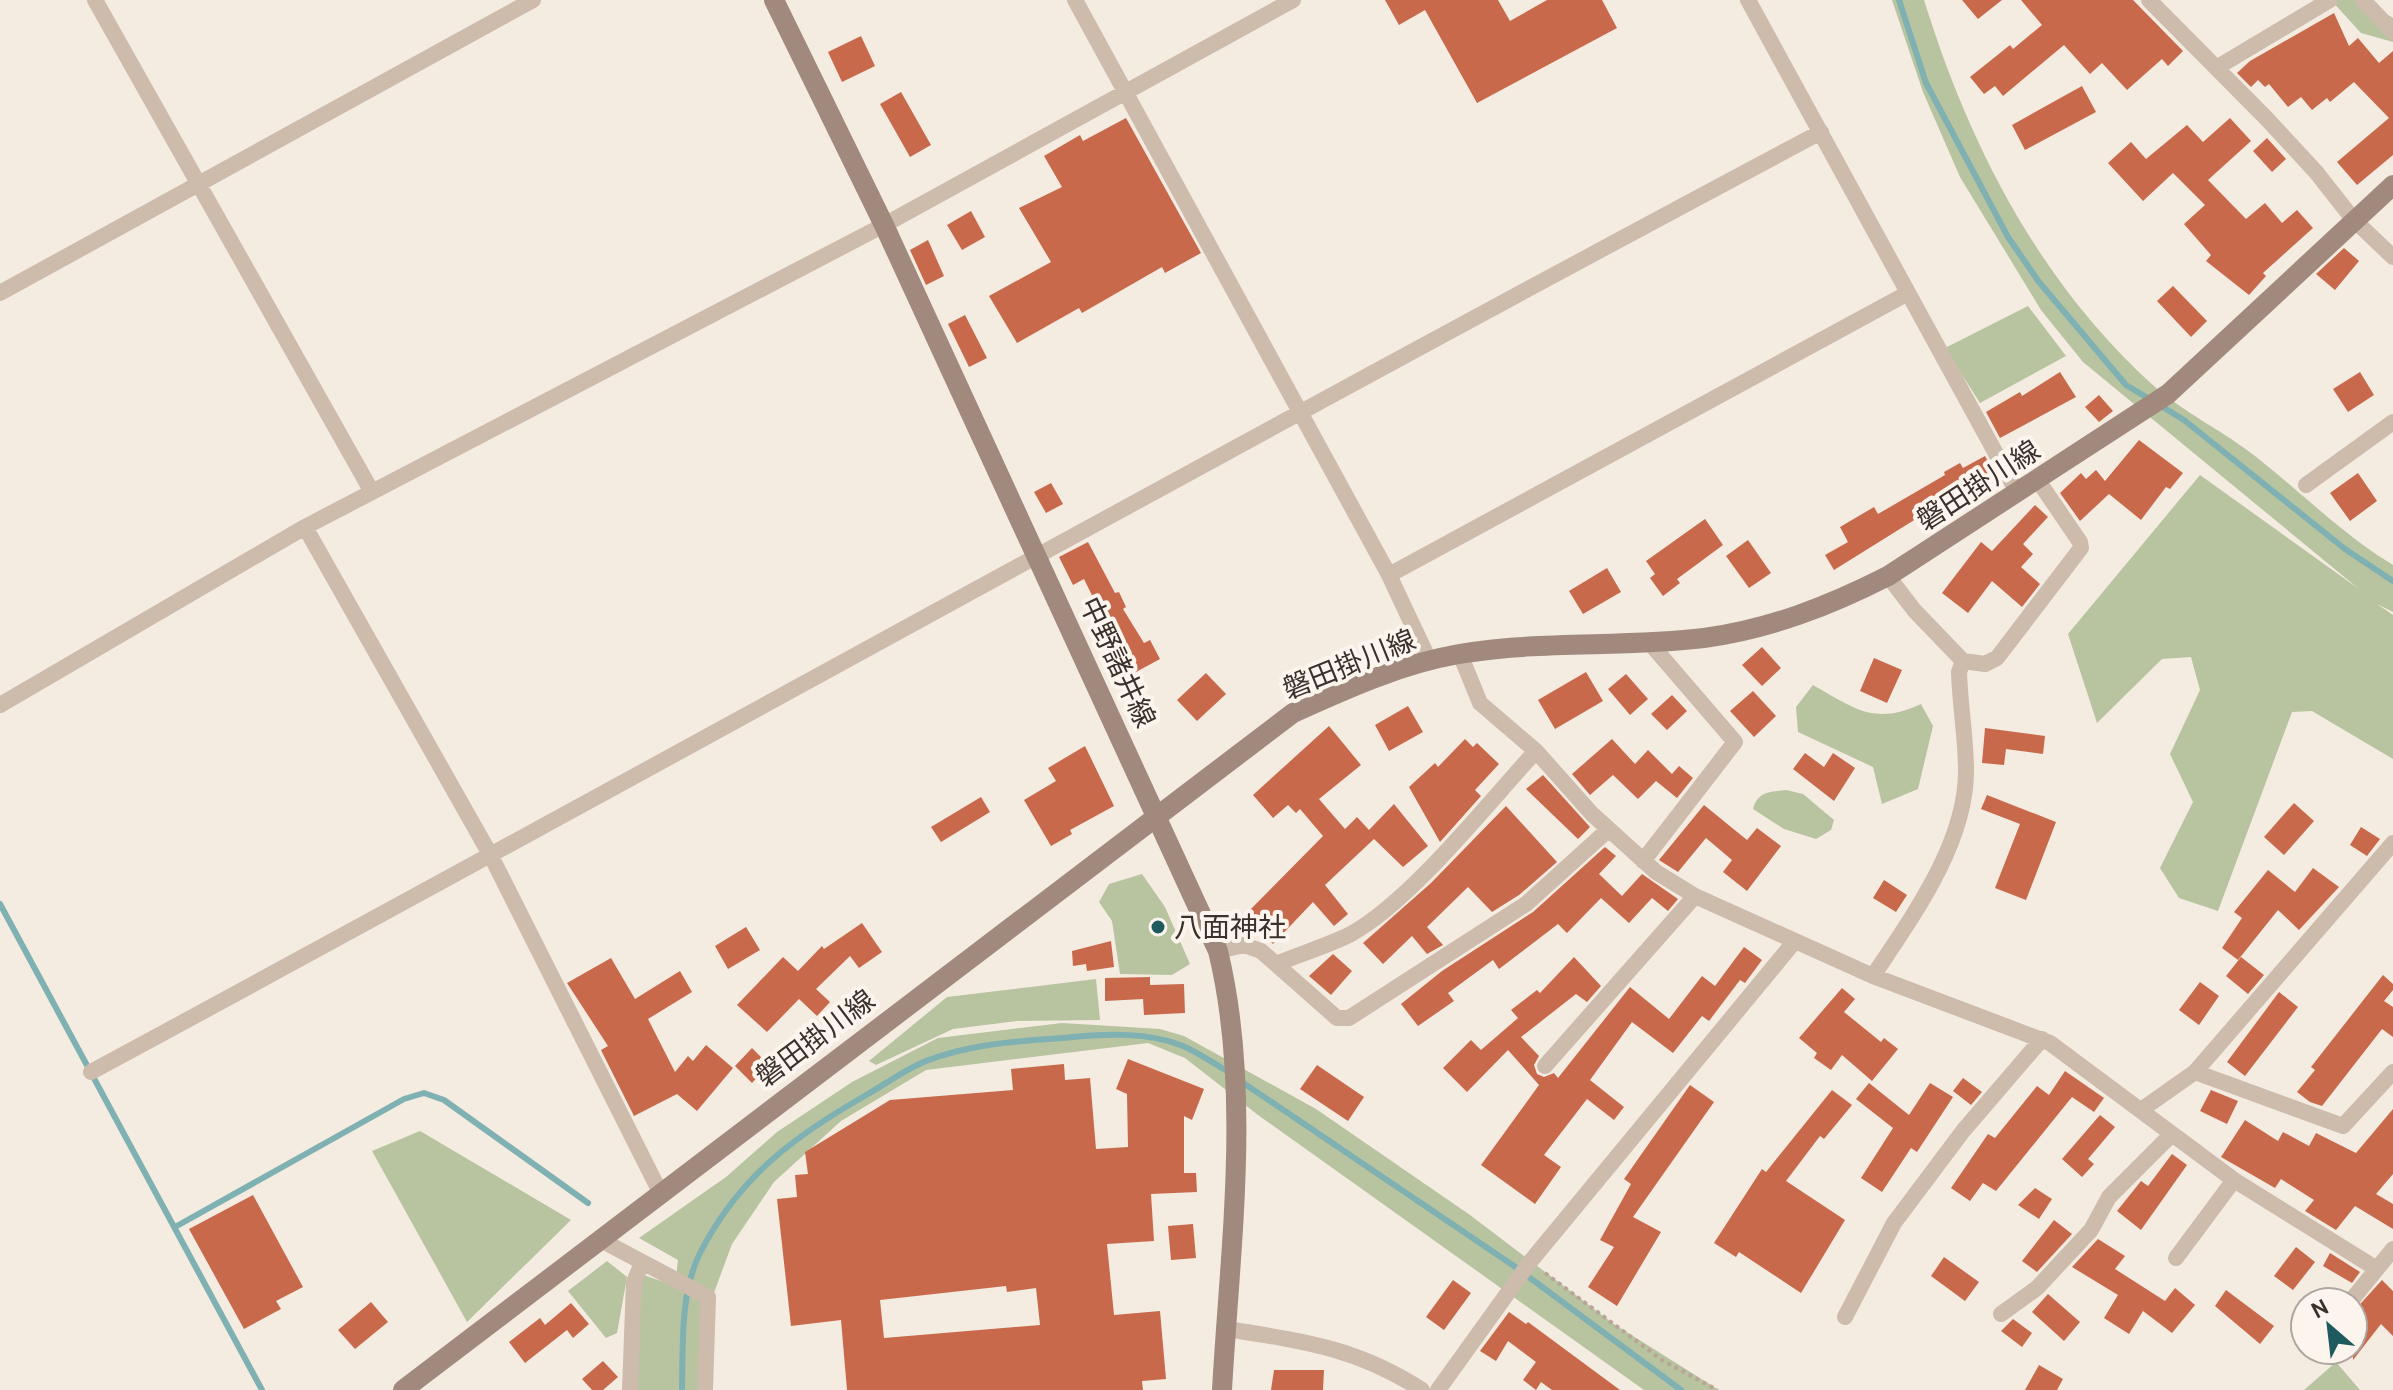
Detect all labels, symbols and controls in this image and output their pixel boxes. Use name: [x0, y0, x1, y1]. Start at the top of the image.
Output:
street label: 磐田掛川線: [1910, 433, 2046, 537]
street label: 中野諸井線: [1073, 591, 1163, 733]
street label: 磐田掛川線: [1278, 622, 1420, 706]
place label: 八面神社: [1174, 910, 1286, 944]
marker: 八面神社: [1149, 918, 1167, 936]
street label: 磐田掛川線: [749, 982, 881, 1094]
north arrow: [2289, 1286, 2369, 1366]
text: N: [2307, 1293, 2333, 1324]

